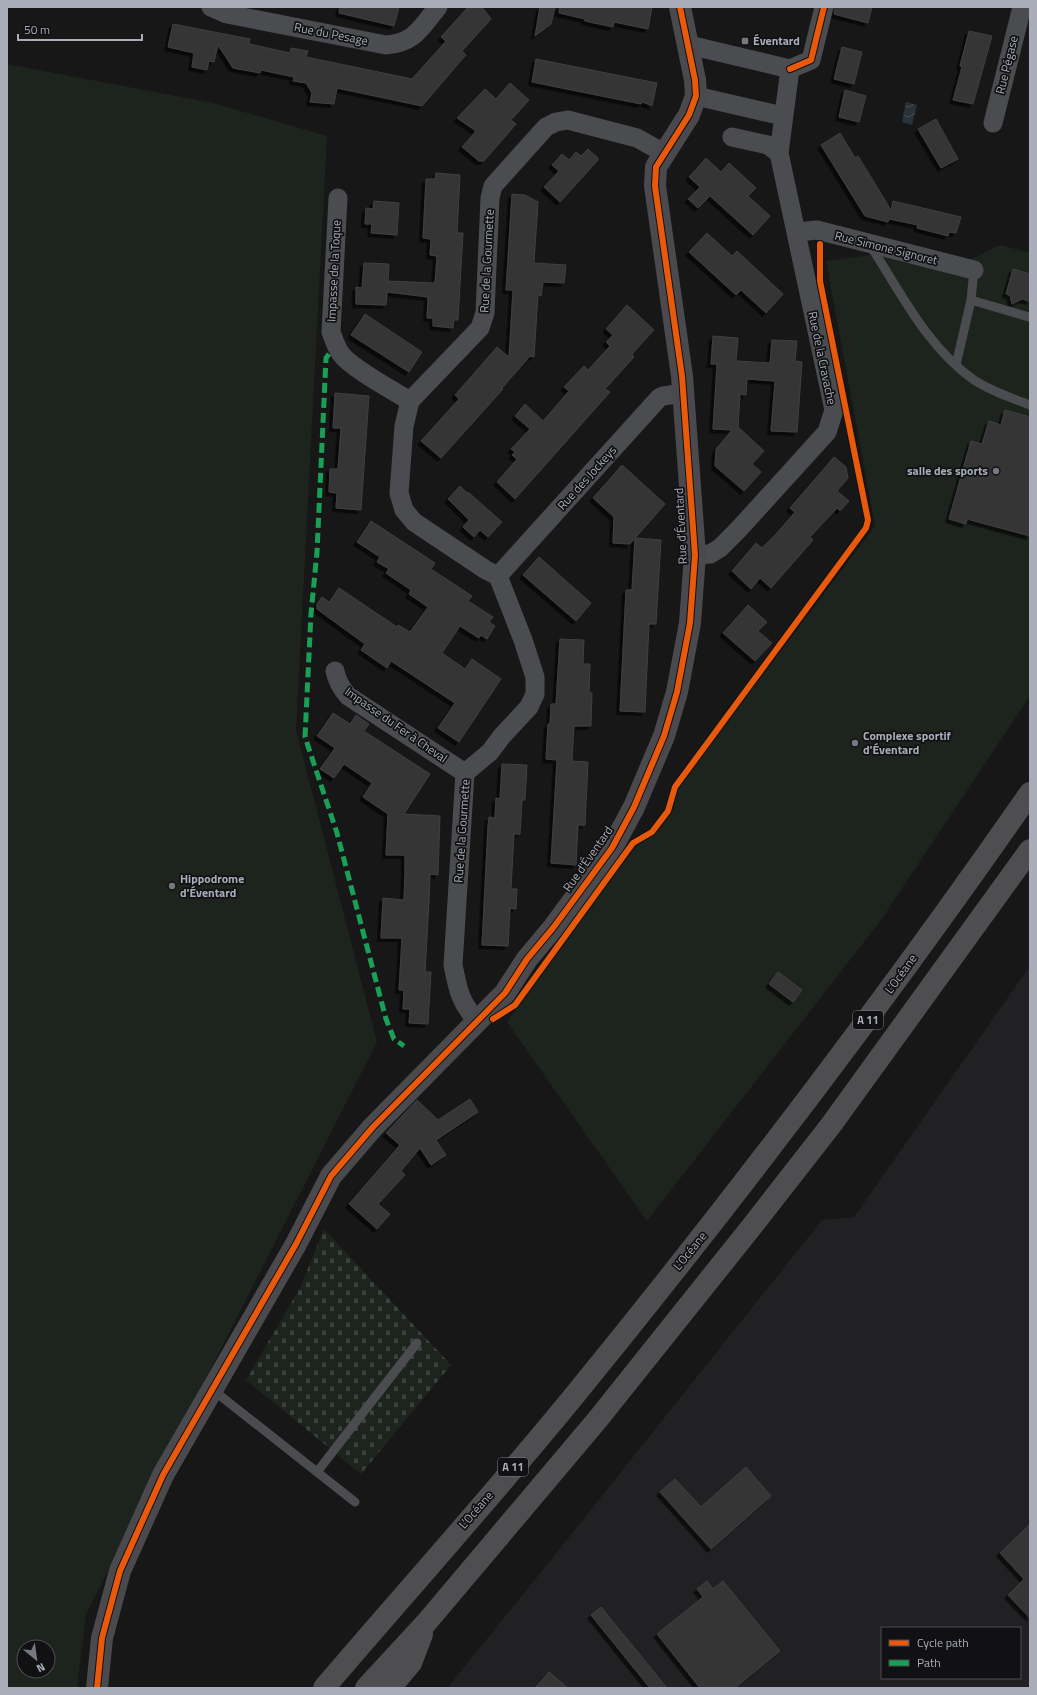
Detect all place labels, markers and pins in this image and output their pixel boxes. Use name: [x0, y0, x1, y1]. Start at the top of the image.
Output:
place label: Éventard: [753, 31, 800, 50]
marker: Éventard: [740, 36, 750, 46]
place label: salle des sports: [907, 461, 988, 480]
marker: salle des sports: [991, 466, 1001, 476]
place label: Complexe sportif d'Éventard: [863, 726, 952, 759]
marker: Complexe sportif d'Éventard: [850, 738, 860, 748]
place label: Hippodrome d'Éventard: [180, 869, 244, 902]
marker: Hippodrome d'Éventard: [167, 881, 177, 891]

